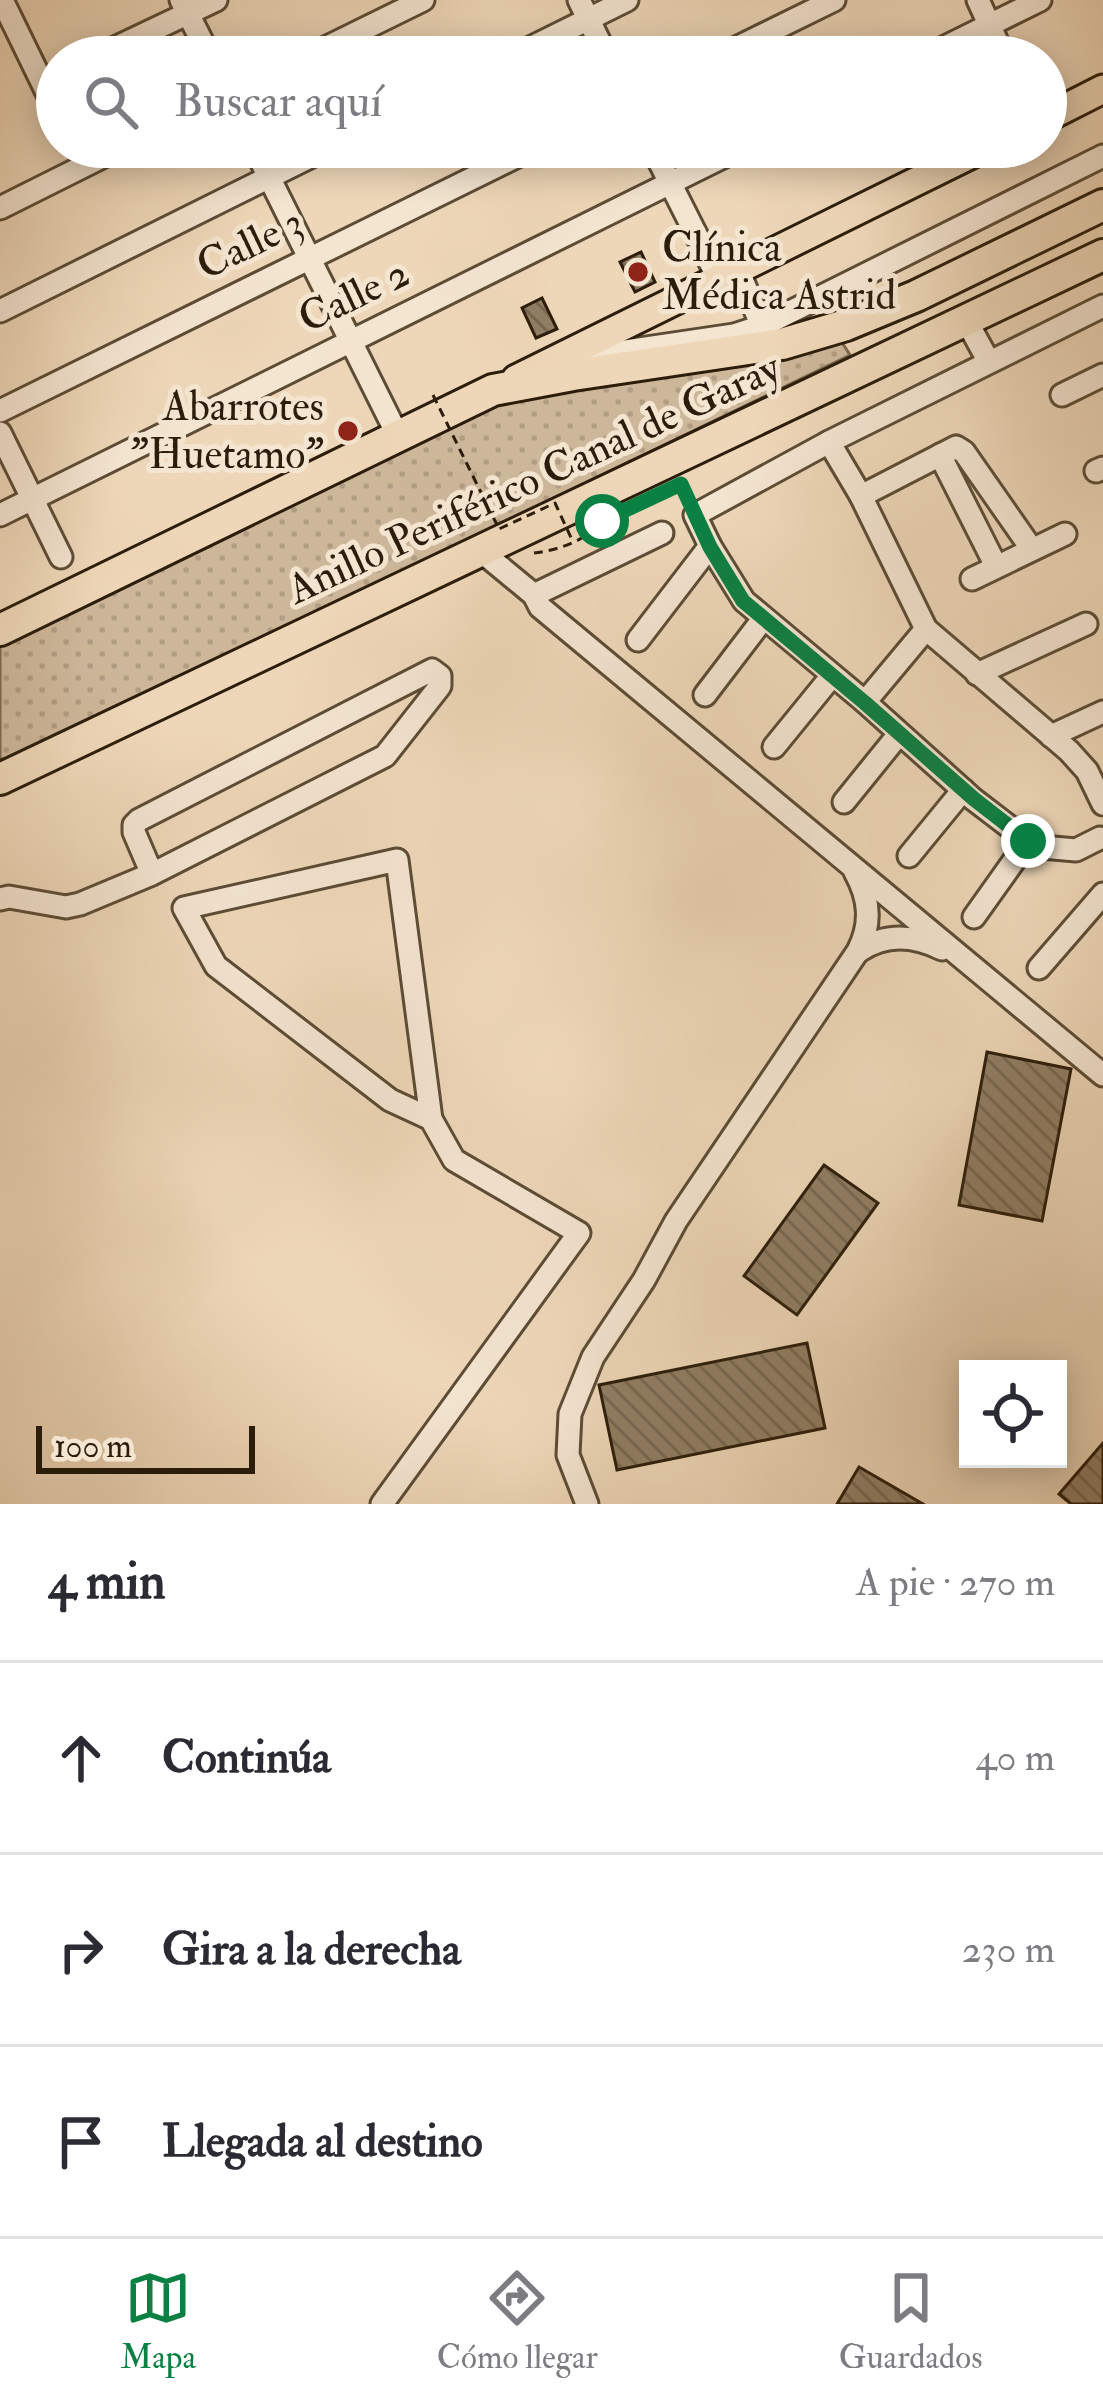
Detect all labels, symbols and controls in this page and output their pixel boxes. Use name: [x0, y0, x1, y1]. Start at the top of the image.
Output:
search box: [36, 36, 1067, 168]
icon: search: [78, 69, 144, 135]
text: Buscar aquí: [174, 74, 382, 130]
street label: Calle 3: [188, 196, 312, 292]
place label: Clínica Médica Astrid: [662, 222, 896, 322]
street label: Calle 2: [290, 247, 418, 345]
marker: Clínica Médica Astrid: [625, 259, 651, 285]
street label: Anillo Periférico Canal de Garay: [278, 342, 789, 617]
place label: Abarrotes "Huetamo": [130, 381, 324, 481]
marker: Abarrotes "Huetamo": [335, 418, 361, 444]
route start: [575, 494, 629, 548]
route end: [1001, 814, 1055, 868]
map controls: [959, 1360, 1067, 1468]
button: locate: [959, 1360, 1067, 1468]
scale bar: [36, 1420, 255, 1473]
text: 100 m: [54, 1426, 132, 1467]
text: 4 min: [48, 1550, 166, 1614]
text: A pie · 270 m: [856, 1558, 1055, 1607]
icon: ahead: [48, 1725, 114, 1791]
text: Continúa: [162, 1730, 331, 1786]
text: 40 m: [976, 1733, 1055, 1782]
icon: right: [48, 1917, 114, 1983]
text: Gira a la derecha: [162, 1922, 461, 1978]
text: 230 m: [962, 1925, 1055, 1974]
icon: arrive: [48, 2109, 114, 2175]
text: Llegada al destino: [162, 2114, 483, 2170]
tab: Mapa: [120, 2265, 196, 2378]
tab: Cómo llegar: [437, 2265, 598, 2378]
tab: Guardados: [839, 2265, 983, 2378]

